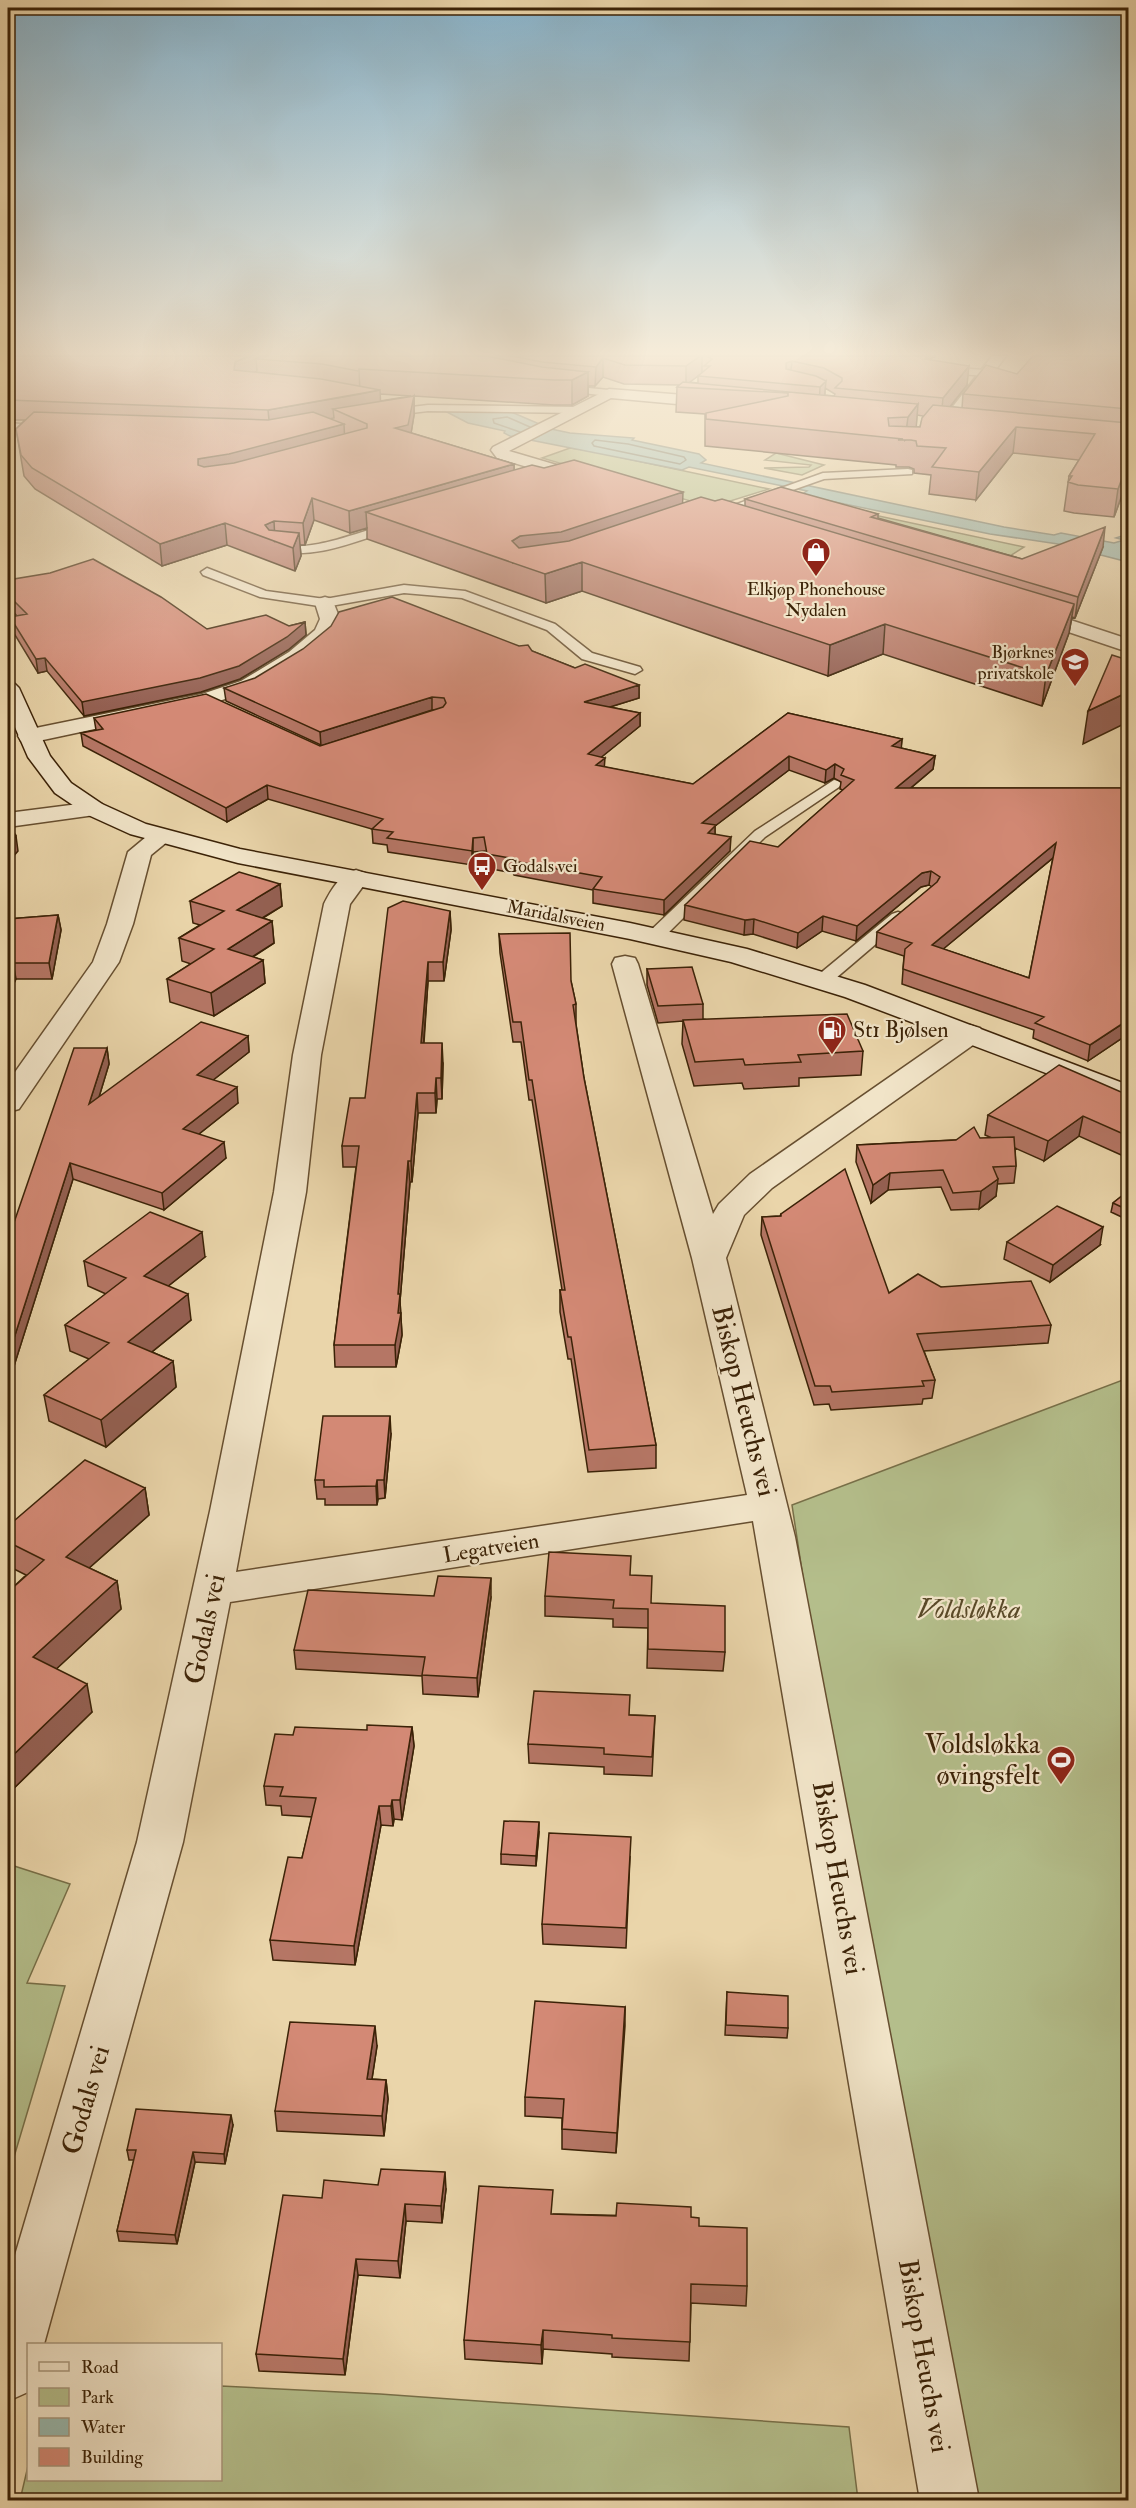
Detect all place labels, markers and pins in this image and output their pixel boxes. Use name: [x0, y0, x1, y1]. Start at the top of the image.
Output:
shop icon: Elkjøp Phonehouse Nydalen: [800, 536, 832, 578]
place label: Elkjøp Phonehouse Nydalen: [747, 578, 886, 622]
place label: Bjørknes privatskole: [977, 641, 1054, 685]
school or university icon: Bjørknes privatskole: [1059, 646, 1091, 688]
bus stop icon: Godals vei: [466, 850, 498, 892]
place label: Godals vei: [503, 855, 578, 878]
fuel station icon: St1 Bjølsen: [816, 1014, 848, 1056]
place label: St1 Bjølsen: [853, 1016, 949, 1044]
place label: Voldsløkka øvingsfelt: [925, 1728, 1041, 1792]
sports icon: Voldsløkka øvingsfelt: [1045, 1744, 1077, 1786]

